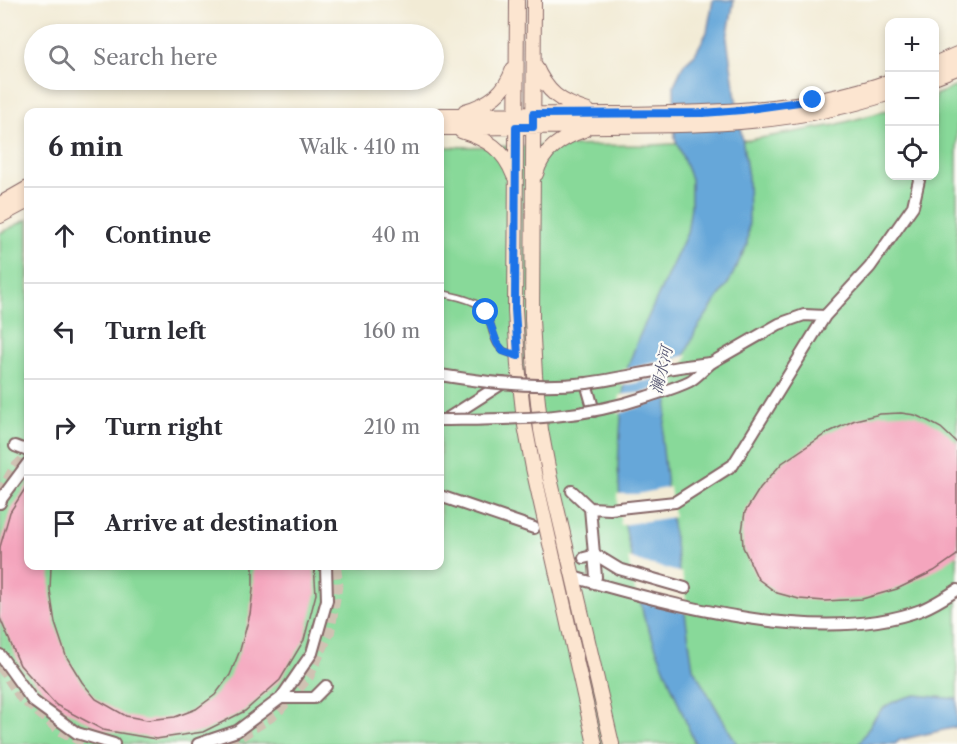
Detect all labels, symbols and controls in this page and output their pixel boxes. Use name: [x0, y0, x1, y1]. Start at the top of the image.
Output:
map controls: [885, 18, 939, 180]
button: +: [885, 18, 939, 72]
search box: [24, 24, 444, 90]
icon: search: [45, 41, 78, 74]
text: Search here: [93, 44, 218, 71]
button: −: [885, 72, 939, 126]
route end: [799, 86, 825, 112]
button: locate: [885, 126, 939, 180]
text: 6 min: [48, 131, 123, 163]
text: Walk · 410 m: [299, 135, 420, 159]
icon: ahead: [48, 219, 81, 252]
text: Continue: [105, 222, 211, 249]
text: 40 m: [372, 223, 420, 247]
route start: [472, 298, 498, 324]
icon: left: [48, 315, 81, 348]
text: Turn left: [105, 318, 206, 345]
text: 160 m: [363, 319, 420, 343]
water label: 澜水河: [645, 341, 677, 396]
icon: right: [48, 411, 81, 444]
text: Turn right: [105, 414, 223, 441]
text: 210 m: [363, 415, 420, 439]
icon: arrive: [48, 507, 81, 540]
text: Arrive at destination: [105, 510, 338, 537]

